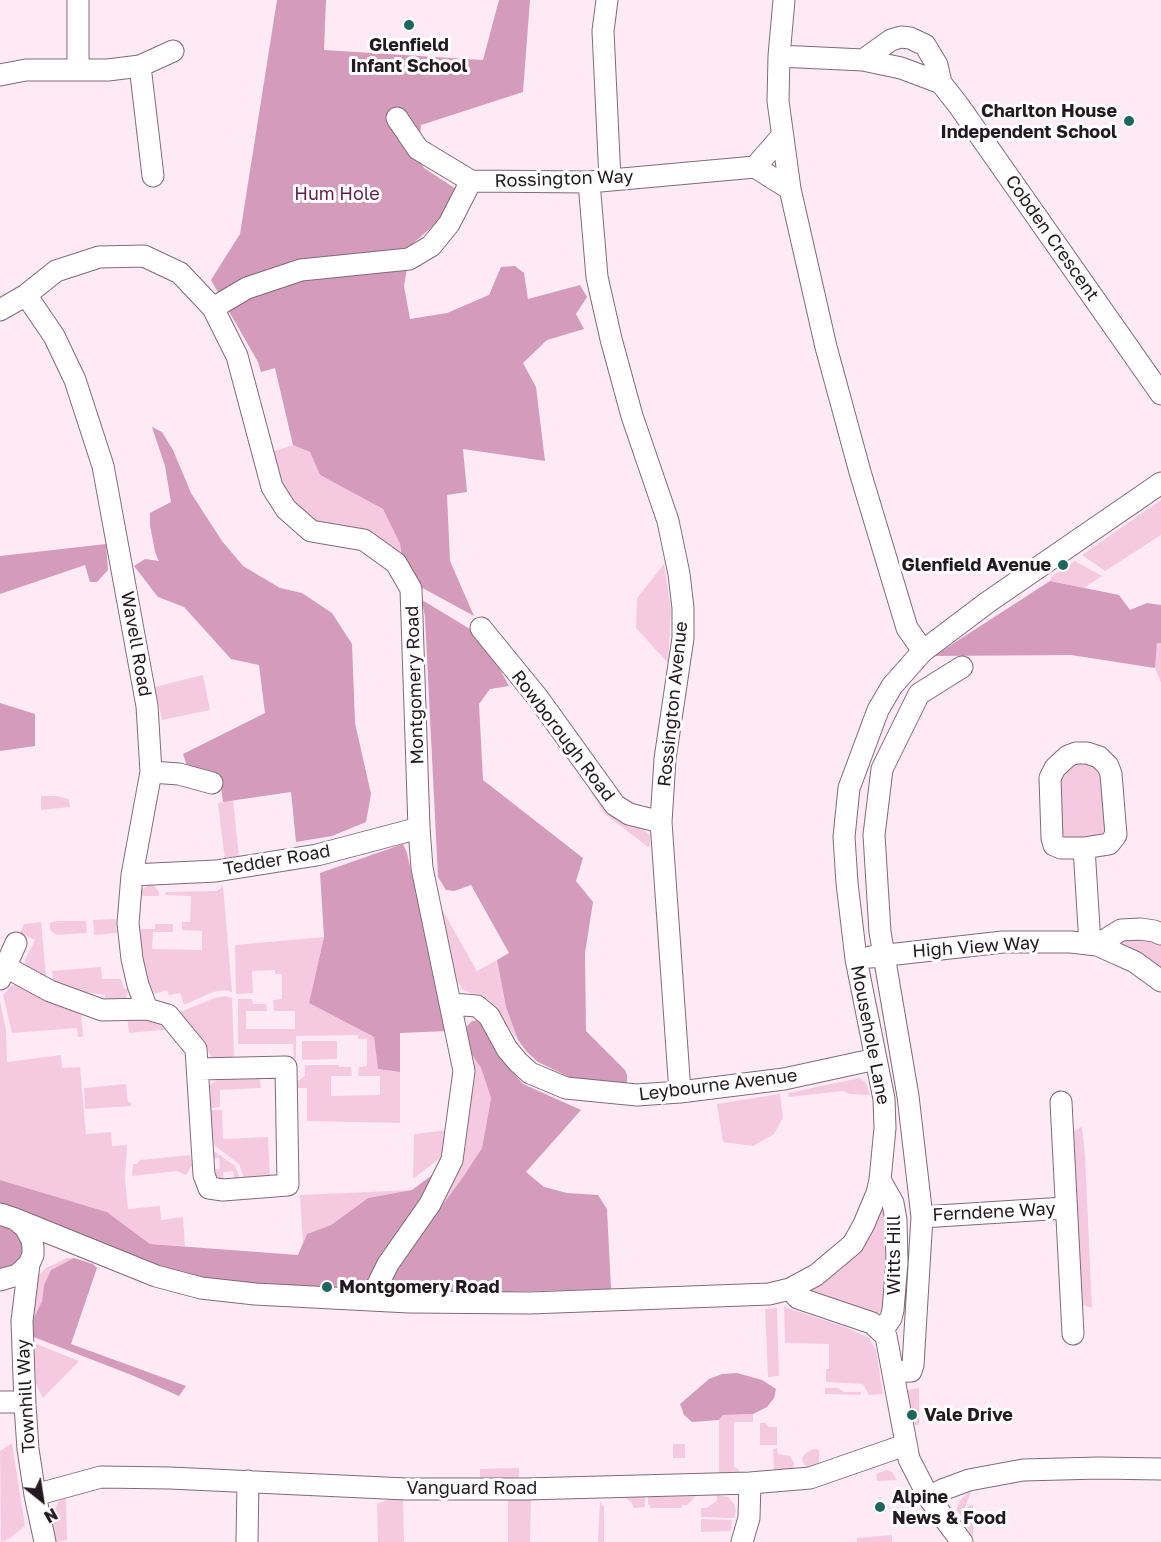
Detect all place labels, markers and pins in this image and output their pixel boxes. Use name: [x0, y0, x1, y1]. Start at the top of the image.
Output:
marker: Glenfield Infant School: [402, 18, 416, 32]
place label: Glenfield Infant School: [350, 34, 468, 76]
place label: Charlton House Independent School: [941, 100, 1117, 142]
marker: Charlton House Independent School: [1122, 114, 1136, 128]
place label: Glenfield Avenue: [902, 554, 1051, 576]
marker: Glenfield Avenue: [1056, 558, 1070, 572]
place label: Montgomery Road: [339, 1276, 499, 1298]
marker: Montgomery Road: [320, 1280, 334, 1294]
place label: Vale Drive: [924, 1404, 1013, 1426]
marker: Vale Drive: [905, 1408, 919, 1422]
place label: Alpine News & Food: [892, 1486, 1006, 1528]
marker: Alpine News & Food: [873, 1500, 887, 1514]

